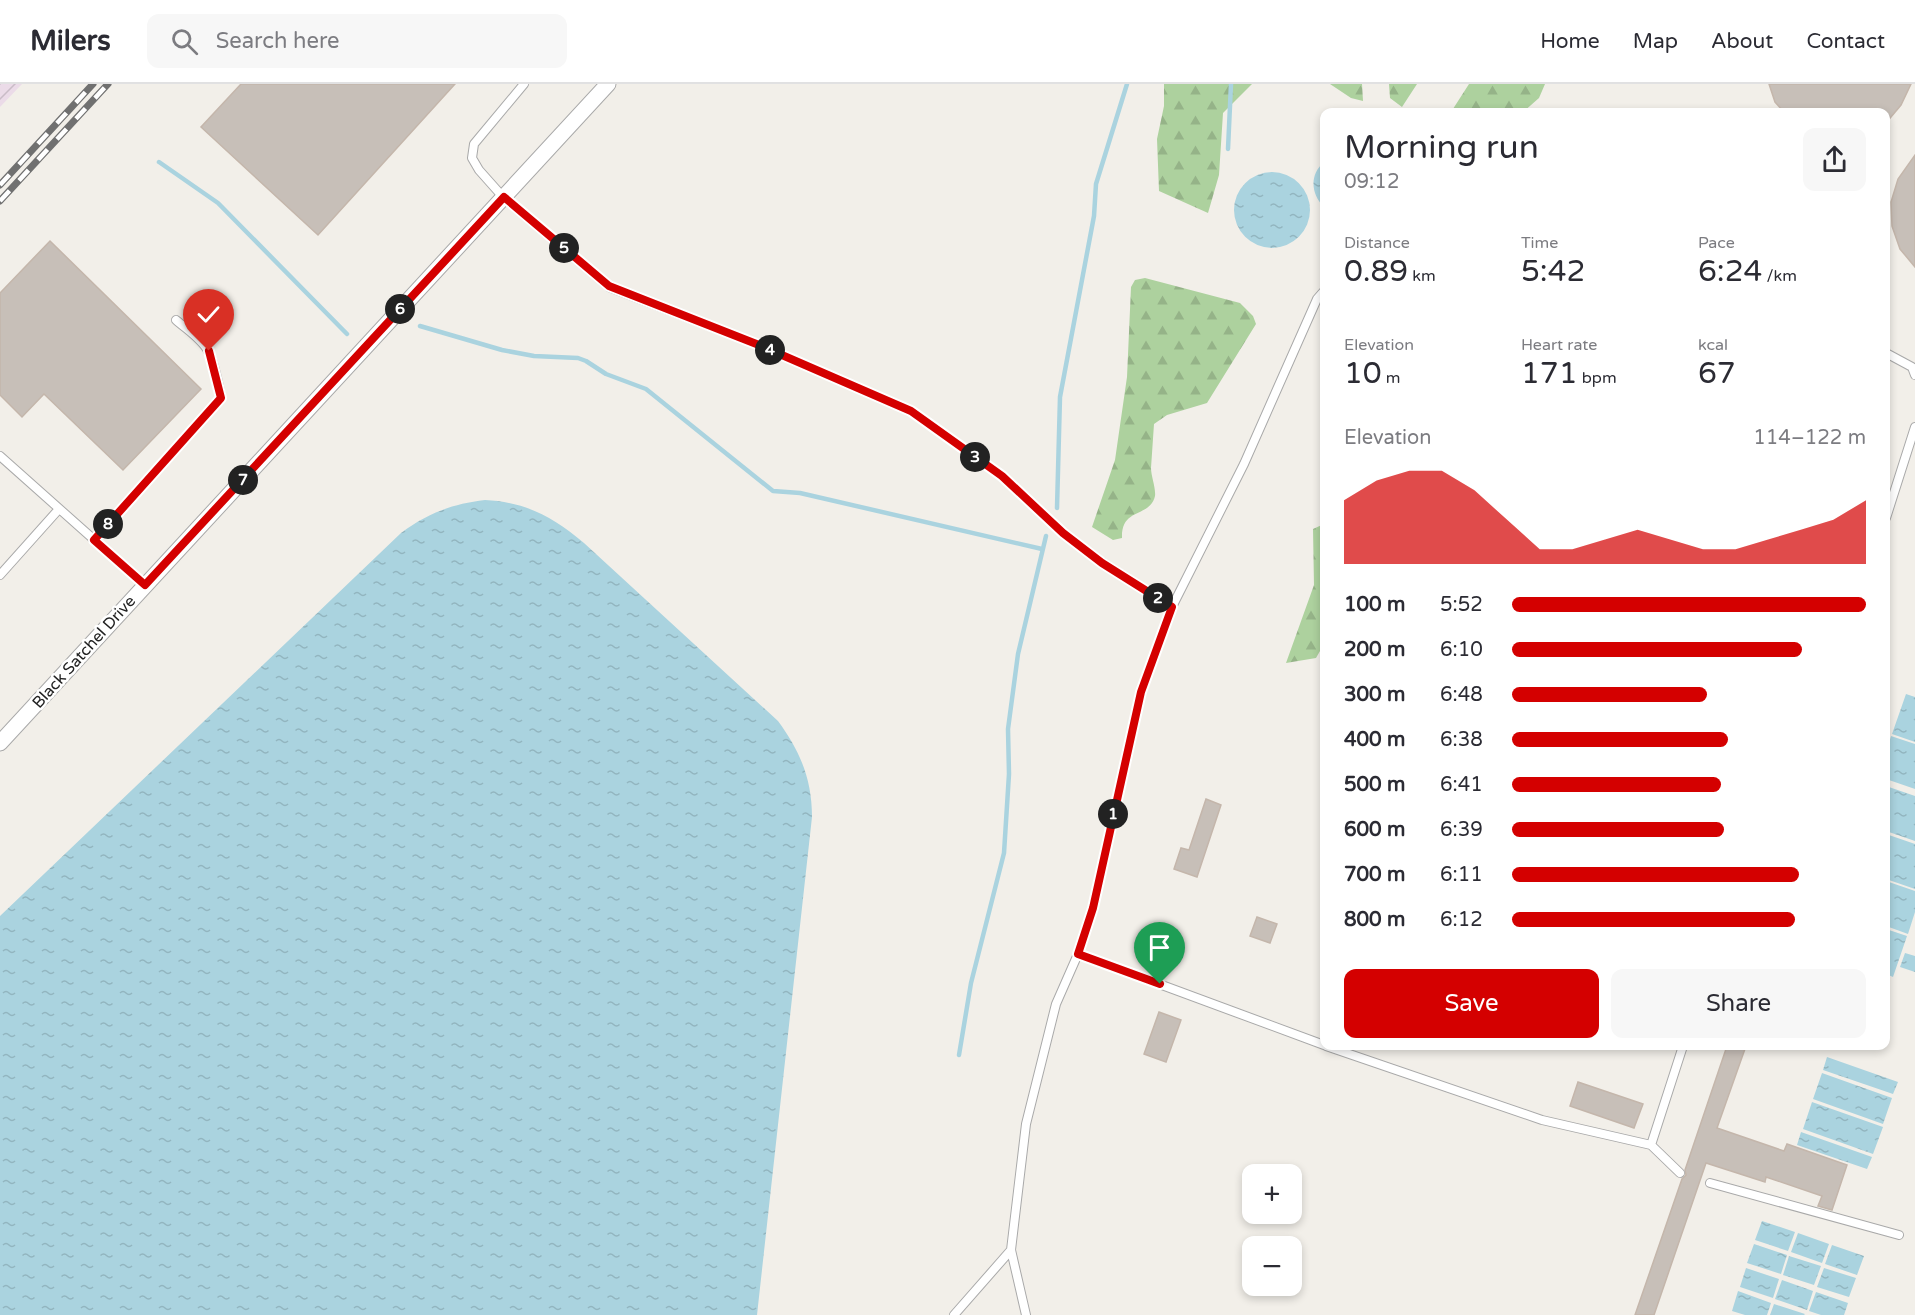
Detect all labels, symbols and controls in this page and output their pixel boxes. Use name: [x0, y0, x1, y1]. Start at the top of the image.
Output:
search box: [147, 14, 567, 68]
text: Milers: [30, 24, 111, 58]
icon: search: [168, 25, 201, 58]
text: Search here: [216, 28, 339, 54]
text: Home: [1540, 29, 1600, 54]
text: Map: [1633, 29, 1678, 54]
text: About: [1711, 29, 1773, 54]
text: Contact: [1806, 29, 1885, 54]
text: Morning run: [1344, 128, 1539, 167]
button: share: [1803, 128, 1866, 191]
text: 09:12: [1344, 170, 1399, 194]
pin: 5: [549, 233, 579, 263]
text: Distance: [1344, 233, 1410, 253]
text: Time: [1521, 233, 1558, 253]
text: Pace: [1698, 233, 1735, 253]
text: 5: [559, 238, 569, 258]
text: 0.89: [1344, 253, 1408, 290]
text: 5:42: [1521, 253, 1585, 290]
text: 6:24: [1698, 253, 1762, 290]
text: km: [1408, 266, 1436, 286]
text: /km: [1762, 266, 1797, 286]
pin: [183, 289, 234, 351]
pin: 6: [385, 294, 415, 324]
icon: check: [192, 298, 225, 331]
text: 6: [395, 299, 405, 319]
pin: 4: [755, 335, 785, 365]
text: Elevation: [1344, 335, 1414, 355]
text: Heart rate: [1521, 335, 1597, 355]
text: kcal: [1698, 335, 1728, 355]
text: 4: [765, 340, 775, 360]
text: 10: [1344, 355, 1382, 392]
text: 171: [1521, 355, 1578, 392]
text: 67: [1698, 355, 1736, 392]
text: m: [1382, 368, 1401, 388]
text: bpm: [1578, 368, 1617, 388]
text: Elevation: [1344, 426, 1431, 450]
text: 114–122 m: [1753, 426, 1866, 450]
pin: 3: [960, 442, 990, 472]
text: 3: [970, 447, 980, 467]
pin: 7: [228, 465, 258, 495]
text: 7: [238, 470, 248, 490]
pin: 8: [93, 509, 123, 539]
text: 8: [103, 514, 113, 534]
pin: 2: [1143, 583, 1173, 613]
text: 2: [1153, 588, 1163, 608]
street label: Black Satchel Drive: [28, 591, 140, 713]
text: 100 m: [1344, 593, 1405, 617]
text: 5:52: [1440, 593, 1483, 617]
text: 200 m: [1344, 638, 1405, 662]
text: 6:10: [1440, 638, 1483, 662]
text: 300 m: [1344, 683, 1405, 707]
text: 6:48: [1440, 683, 1483, 707]
text: 400 m: [1344, 728, 1405, 752]
text: 6:38: [1440, 728, 1483, 752]
text: 500 m: [1344, 773, 1405, 797]
text: 6:41: [1440, 773, 1483, 797]
pin: 1: [1098, 799, 1128, 829]
text: 1: [1108, 804, 1118, 824]
text: 600 m: [1344, 818, 1405, 842]
text: 6:39: [1440, 818, 1483, 842]
text: 700 m: [1344, 863, 1405, 887]
text: 6:11: [1440, 863, 1483, 887]
text: 800 m: [1344, 908, 1405, 932]
text: 6:12: [1440, 908, 1483, 932]
pin: [1134, 922, 1185, 984]
icon: arrive: [1143, 931, 1176, 964]
button: Save: [1344, 969, 1599, 1038]
button: Share: [1611, 969, 1866, 1038]
map controls: [1242, 1164, 1302, 1296]
button: +: [1242, 1164, 1302, 1224]
button: −: [1242, 1236, 1302, 1296]

